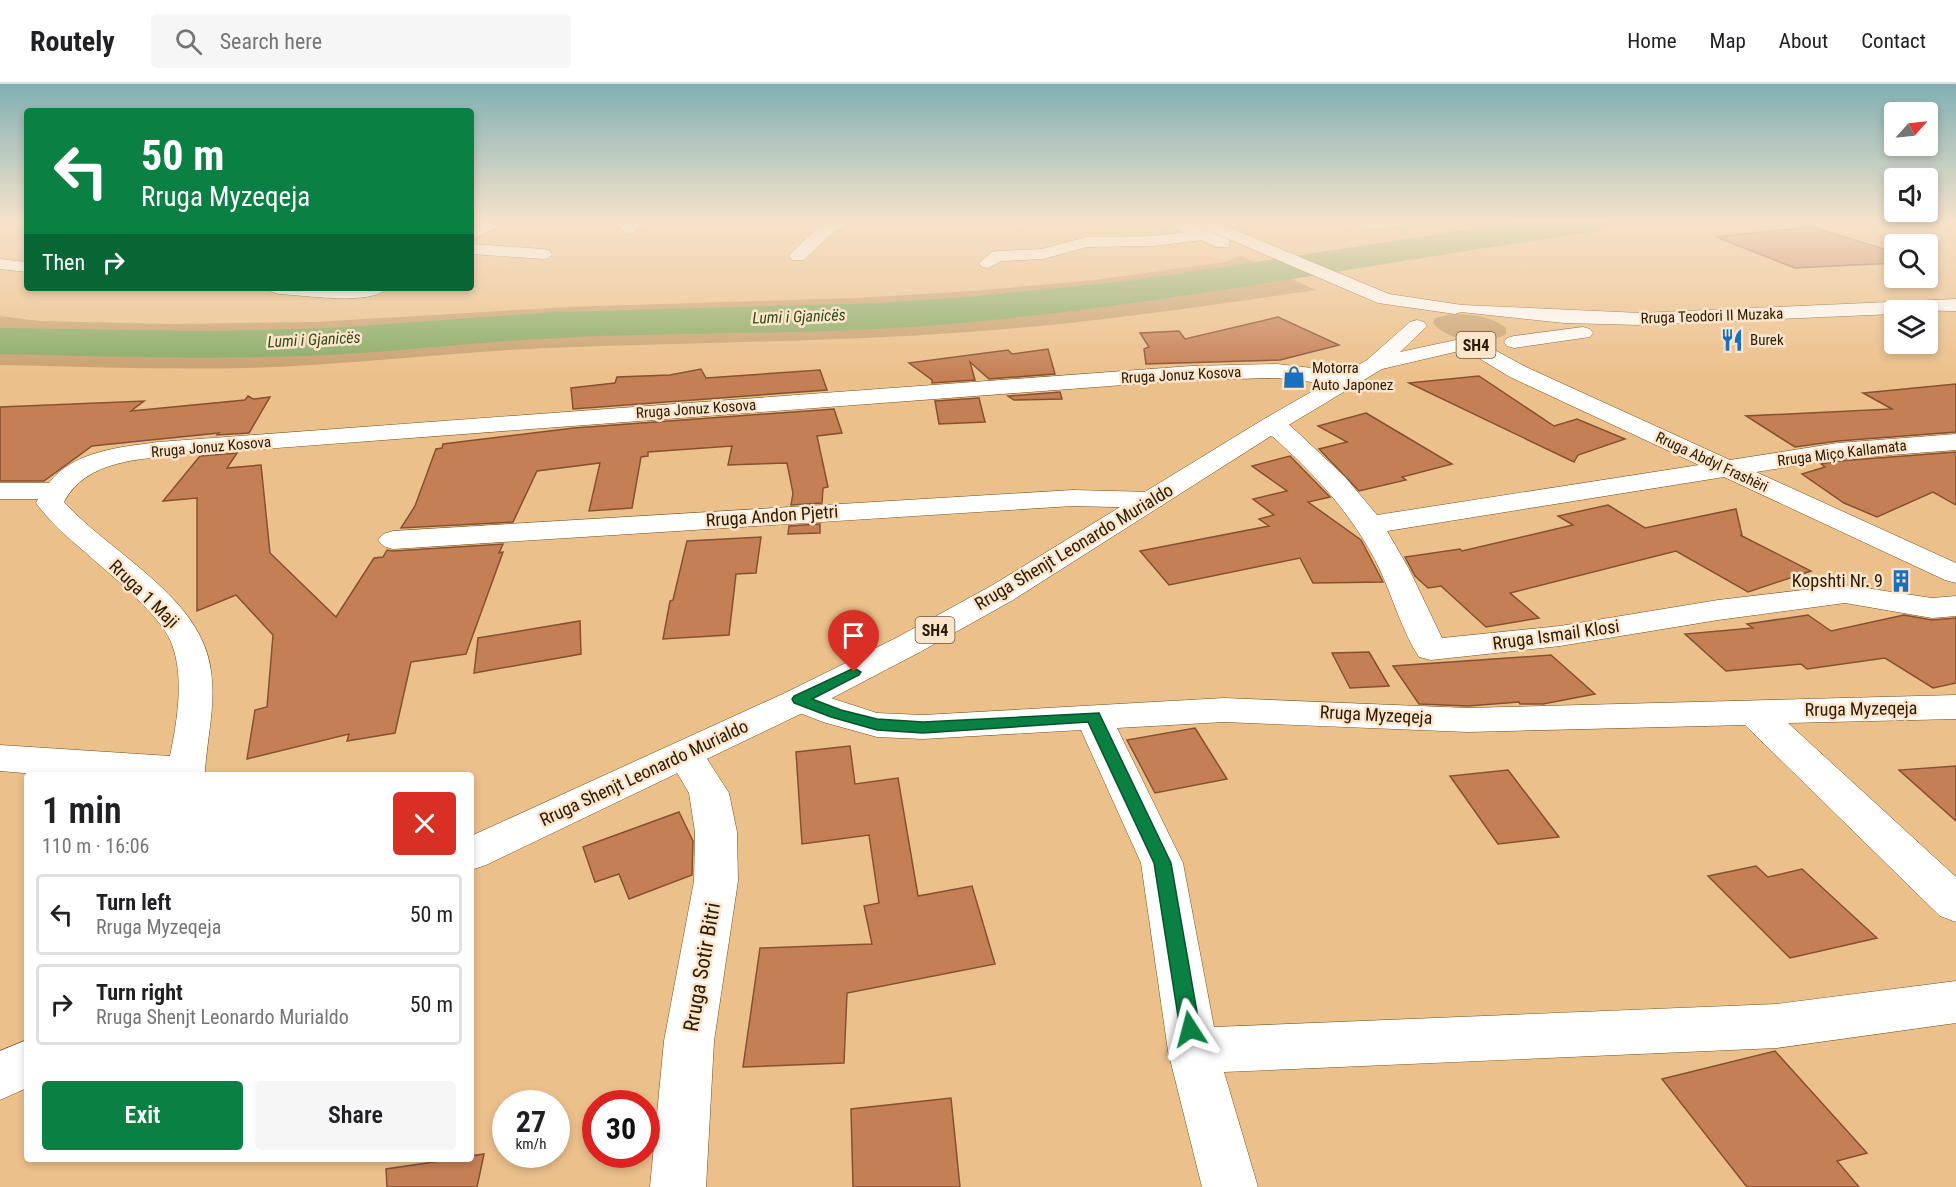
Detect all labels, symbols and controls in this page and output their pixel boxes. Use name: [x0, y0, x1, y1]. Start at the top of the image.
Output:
search box: [151, 14, 571, 68]
text: Routely: [30, 25, 115, 58]
icon: search: [172, 25, 205, 58]
text: Search here: [220, 29, 322, 54]
text: Home: [1627, 29, 1677, 53]
text: Map: [1710, 29, 1746, 53]
text: About: [1779, 29, 1828, 53]
text: Contact: [1861, 29, 1926, 53]
north arrow: [1884, 102, 1938, 156]
map controls: [1884, 102, 1938, 354]
text: 50 m: [141, 131, 224, 180]
icon: left: [42, 132, 120, 210]
button: sound: [1884, 168, 1938, 222]
text: Rruga Myzeqeja: [141, 181, 310, 213]
button: search: [1884, 234, 1938, 288]
icon: right: [97, 246, 130, 279]
text: Then: [42, 250, 85, 275]
button: layers: [1884, 300, 1938, 354]
water label: Lumi i Gjanicës: [752, 305, 846, 328]
street label: Rruga Teodori II Muzaka: [1640, 305, 1784, 327]
restaurant icon: Burek: [1719, 327, 1745, 353]
water label: Lumi i Gjanicës: [267, 328, 361, 351]
place label: Burek: [1750, 331, 1784, 349]
road number: SH4: [1456, 332, 1496, 358]
place label: Motorra Auto Japonez: [1312, 359, 1393, 394]
street label: Rruga Jonuz Kosova: [1120, 363, 1242, 387]
shop icon: Motorra Auto Japonez: [1281, 364, 1307, 390]
street label: Rruga Jonuz Kosova: [635, 396, 757, 422]
street label: Rruga Abdyl Frashëri: [1653, 428, 1771, 496]
street label: Rruga Jonuz Kosova: [150, 433, 272, 461]
street label: Rruga Miço Kallamata: [1776, 436, 1908, 470]
street label: Rruga Shenjt Leonardo Murialdo: [971, 479, 1177, 614]
street label: Rruga Andon Pjetri: [705, 500, 839, 531]
street label: Rruga 1 Maji: [105, 555, 184, 632]
building icon: Kopshti Nr. 9: [1888, 568, 1914, 594]
place label: Kopshti Nr. 9: [1792, 570, 1883, 591]
pin: [828, 610, 879, 672]
street label: Rruga Ismail Klosi: [1491, 615, 1621, 654]
road number: SH4: [916, 617, 954, 643]
icon: arrive: [837, 619, 870, 652]
street label: Rruga Myzeqeja: [1804, 697, 1918, 720]
street label: Rruga Myzeqeja: [1319, 701, 1433, 728]
street label: Rruga Shenjt Leonardo Murialdo: [536, 715, 751, 830]
text: 1 min: [42, 790, 122, 832]
button: close: [393, 792, 456, 855]
text: 110 m · 16:06: [42, 834, 149, 858]
text: Turn left: [96, 890, 171, 915]
icon: left: [45, 898, 78, 931]
street label: Rruga Sotir Bitri: [679, 901, 725, 1033]
text: 50 m: [410, 902, 453, 927]
text: Rruga Myzeqeja: [96, 915, 221, 939]
text: Turn right: [96, 980, 183, 1005]
icon: right: [45, 988, 78, 1021]
text: 50 m: [410, 992, 453, 1017]
position arrow: [1158, 997, 1222, 1061]
text: Rruga Shenjt Leonardo Murialdo: [96, 1005, 349, 1029]
button: Exit: [42, 1081, 243, 1150]
button: Share: [255, 1081, 456, 1150]
speed limit sign: 30: [582, 1090, 660, 1168]
text: 27: [516, 1104, 546, 1139]
text: km/h: [516, 1135, 546, 1153]

